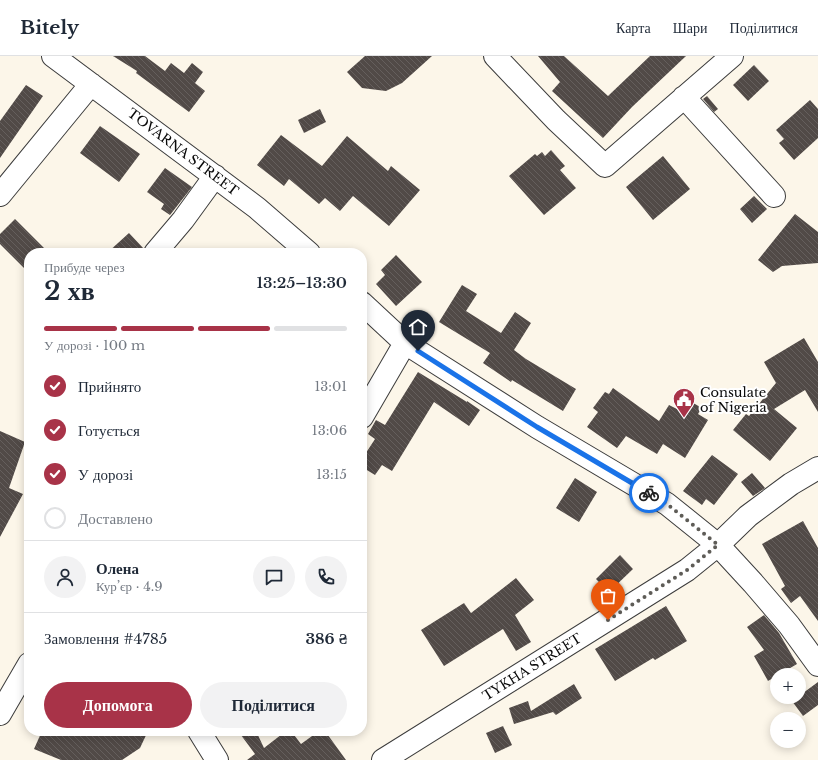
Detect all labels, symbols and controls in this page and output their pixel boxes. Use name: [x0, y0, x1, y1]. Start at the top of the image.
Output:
text: Bitely: [20, 16, 79, 39]
text: Карта: [616, 19, 651, 37]
text: Шари: [673, 19, 708, 37]
text: Поділитися: [730, 19, 798, 37]
street label: TOVARNA STREET: [124, 105, 242, 200]
text: Прибуде через: [44, 259, 125, 276]
text: 13:25–13:30: [257, 273, 347, 292]
text: 2 хв: [44, 275, 95, 307]
pin: [401, 310, 435, 351]
icon: home: [407, 316, 429, 338]
text: У дорозі · 100 m: [44, 337, 145, 354]
icon: check: [44, 375, 66, 397]
text: Прийнято: [78, 377, 141, 396]
text: 13:01: [314, 378, 347, 395]
place label: Consulate of Nigeria: [700, 384, 767, 416]
public building icon: Consulate of Nigeria: [671, 386, 697, 419]
icon: check: [44, 419, 66, 441]
text: Готується: [78, 421, 140, 440]
text: 13:06: [312, 422, 347, 439]
icon: check: [44, 463, 66, 485]
text: У дорозі: [78, 465, 133, 484]
text: 13:15: [316, 466, 347, 483]
courier: [629, 473, 669, 513]
icon: bike: [638, 482, 660, 504]
text: Доставлено: [78, 509, 153, 528]
button: person: [44, 556, 86, 598]
button: chat: [253, 556, 295, 598]
button: phone: [305, 556, 347, 598]
text: Олена: [96, 559, 139, 578]
text: Кур’єр · 4.9: [96, 578, 163, 595]
pin: [591, 579, 625, 620]
icon: bag: [597, 585, 619, 607]
text: Замовлення #4785: [44, 629, 167, 648]
text: 386 ₴: [305, 629, 347, 648]
street label: TYKHA STREET: [479, 629, 585, 704]
map controls: [770, 668, 806, 748]
button: +: [770, 668, 806, 704]
button: Допомога: [44, 682, 192, 728]
button: Поділитися: [200, 682, 347, 728]
button: −: [770, 712, 806, 748]

